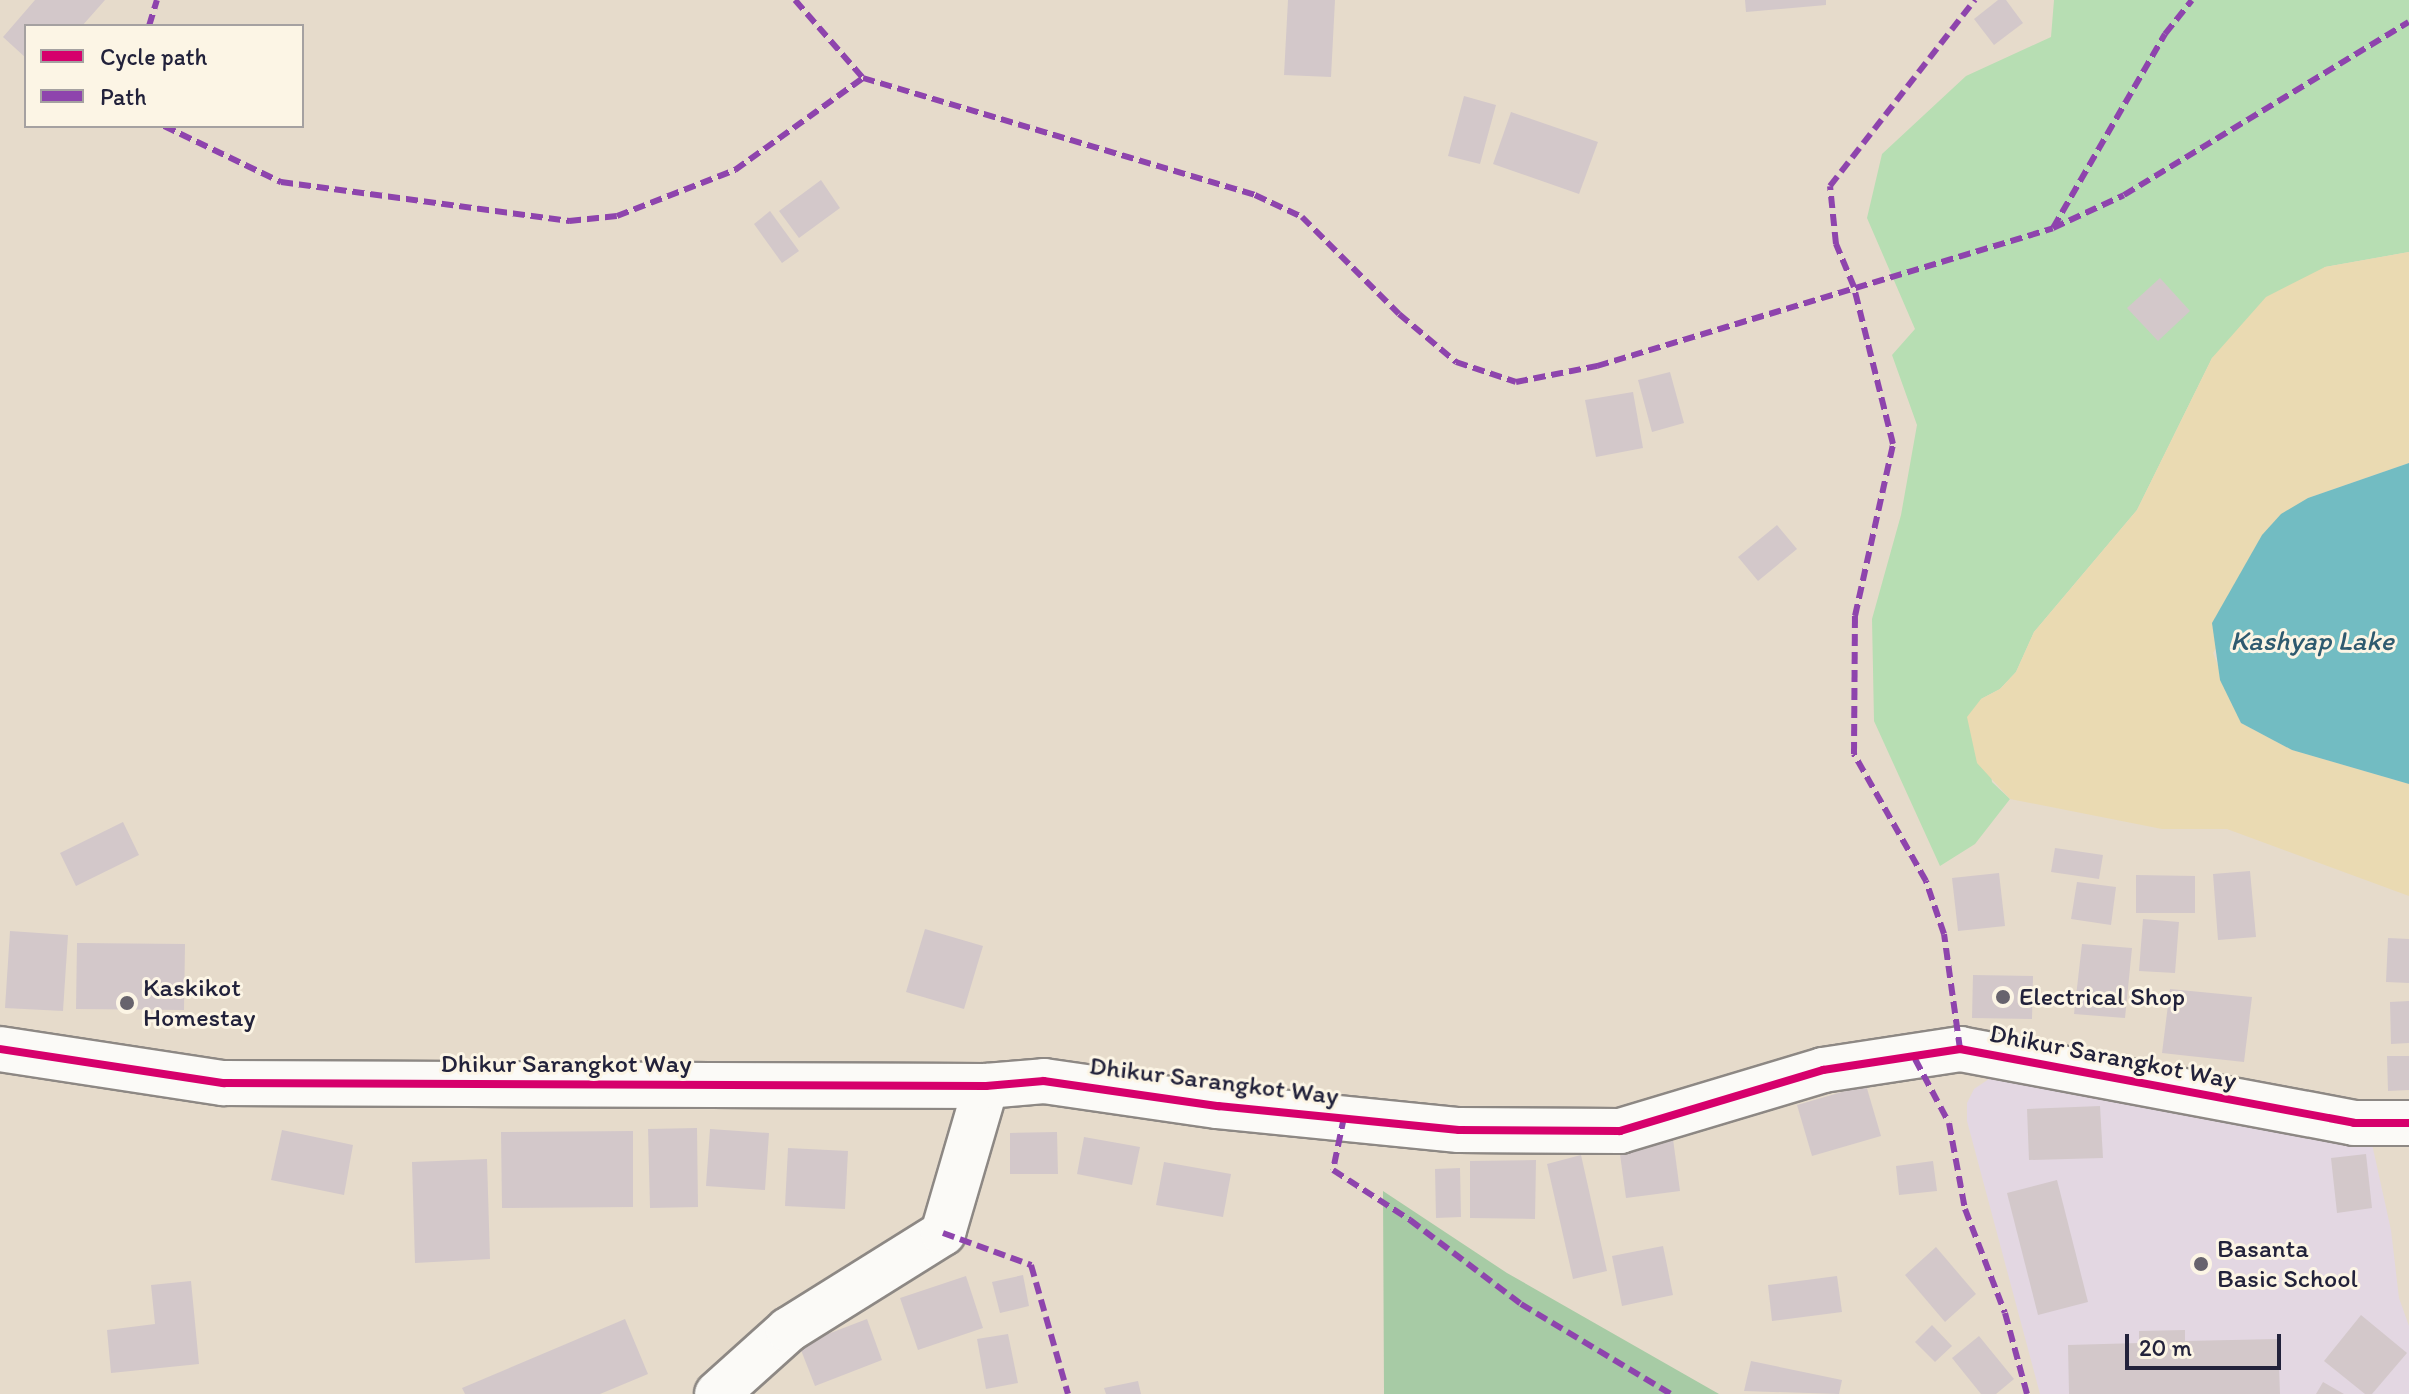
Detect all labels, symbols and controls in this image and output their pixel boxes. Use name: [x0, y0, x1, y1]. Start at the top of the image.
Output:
legend: [24, 24, 304, 128]
text: Cycle path: [100, 42, 207, 71]
text: Path: [100, 82, 147, 111]
water label: Kashyap Lake: [2230, 623, 2394, 657]
place label: Kaskikot Homestay: [143, 972, 256, 1034]
place label: Electrical Shop: [2019, 981, 2185, 1013]
marker: Electrical Shop: [1994, 988, 2012, 1006]
marker: Kaskikot Homestay: [118, 994, 136, 1012]
street label: Dhikur Sarangkot Way: [1988, 1018, 2238, 1096]
street label: Dhikur Sarangkot Way: [442, 1048, 690, 1080]
street label: Dhikur Sarangkot Way: [1089, 1050, 1339, 1112]
place label: Basanta Basic School: [2217, 1233, 2357, 1294]
marker: Basanta Basic School: [2192, 1255, 2210, 1273]
scale bar: [2129, 1318, 2285, 1368]
text: 20 m: [2139, 1333, 2192, 1362]

